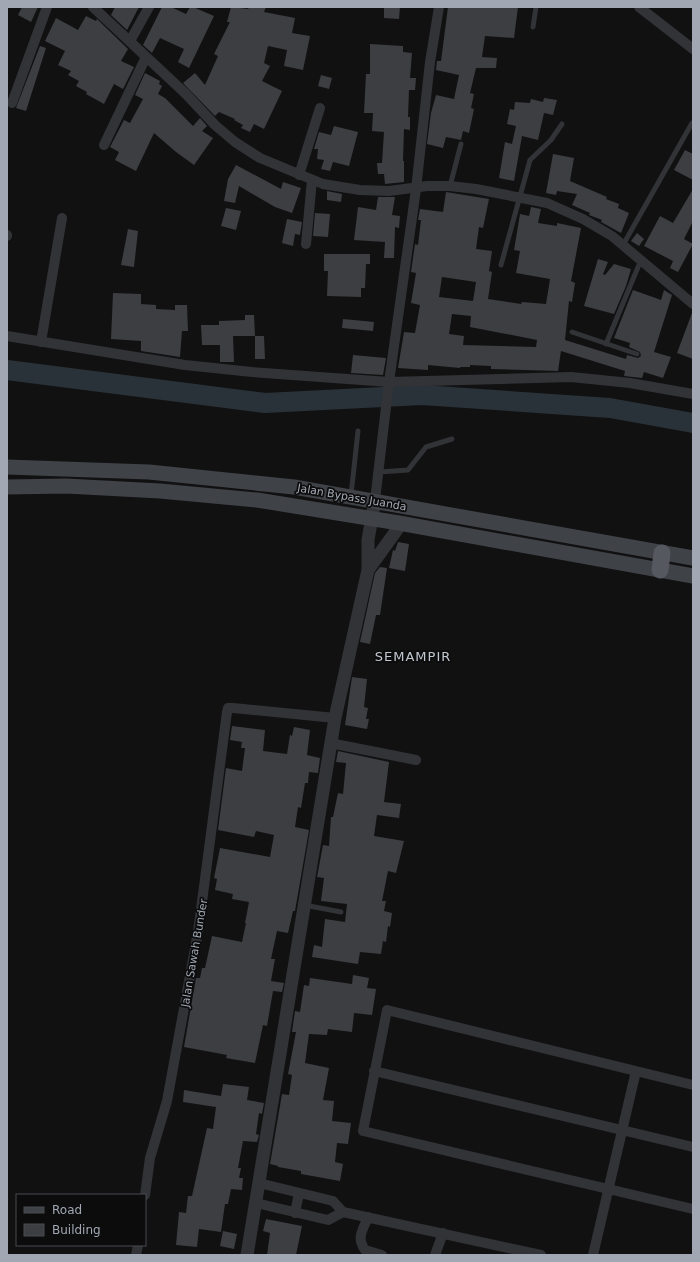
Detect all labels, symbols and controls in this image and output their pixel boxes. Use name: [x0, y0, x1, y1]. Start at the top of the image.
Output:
street label: Jalan Bypass Juanda: [295, 481, 408, 513]
district label: SEMAMPIR: [375, 649, 451, 664]
street label: Jalan Sawah Bunder: [178, 897, 211, 1009]
legend: [16, 1194, 146, 1246]
text: Road: [52, 1203, 82, 1217]
text: Building: [52, 1223, 101, 1237]

